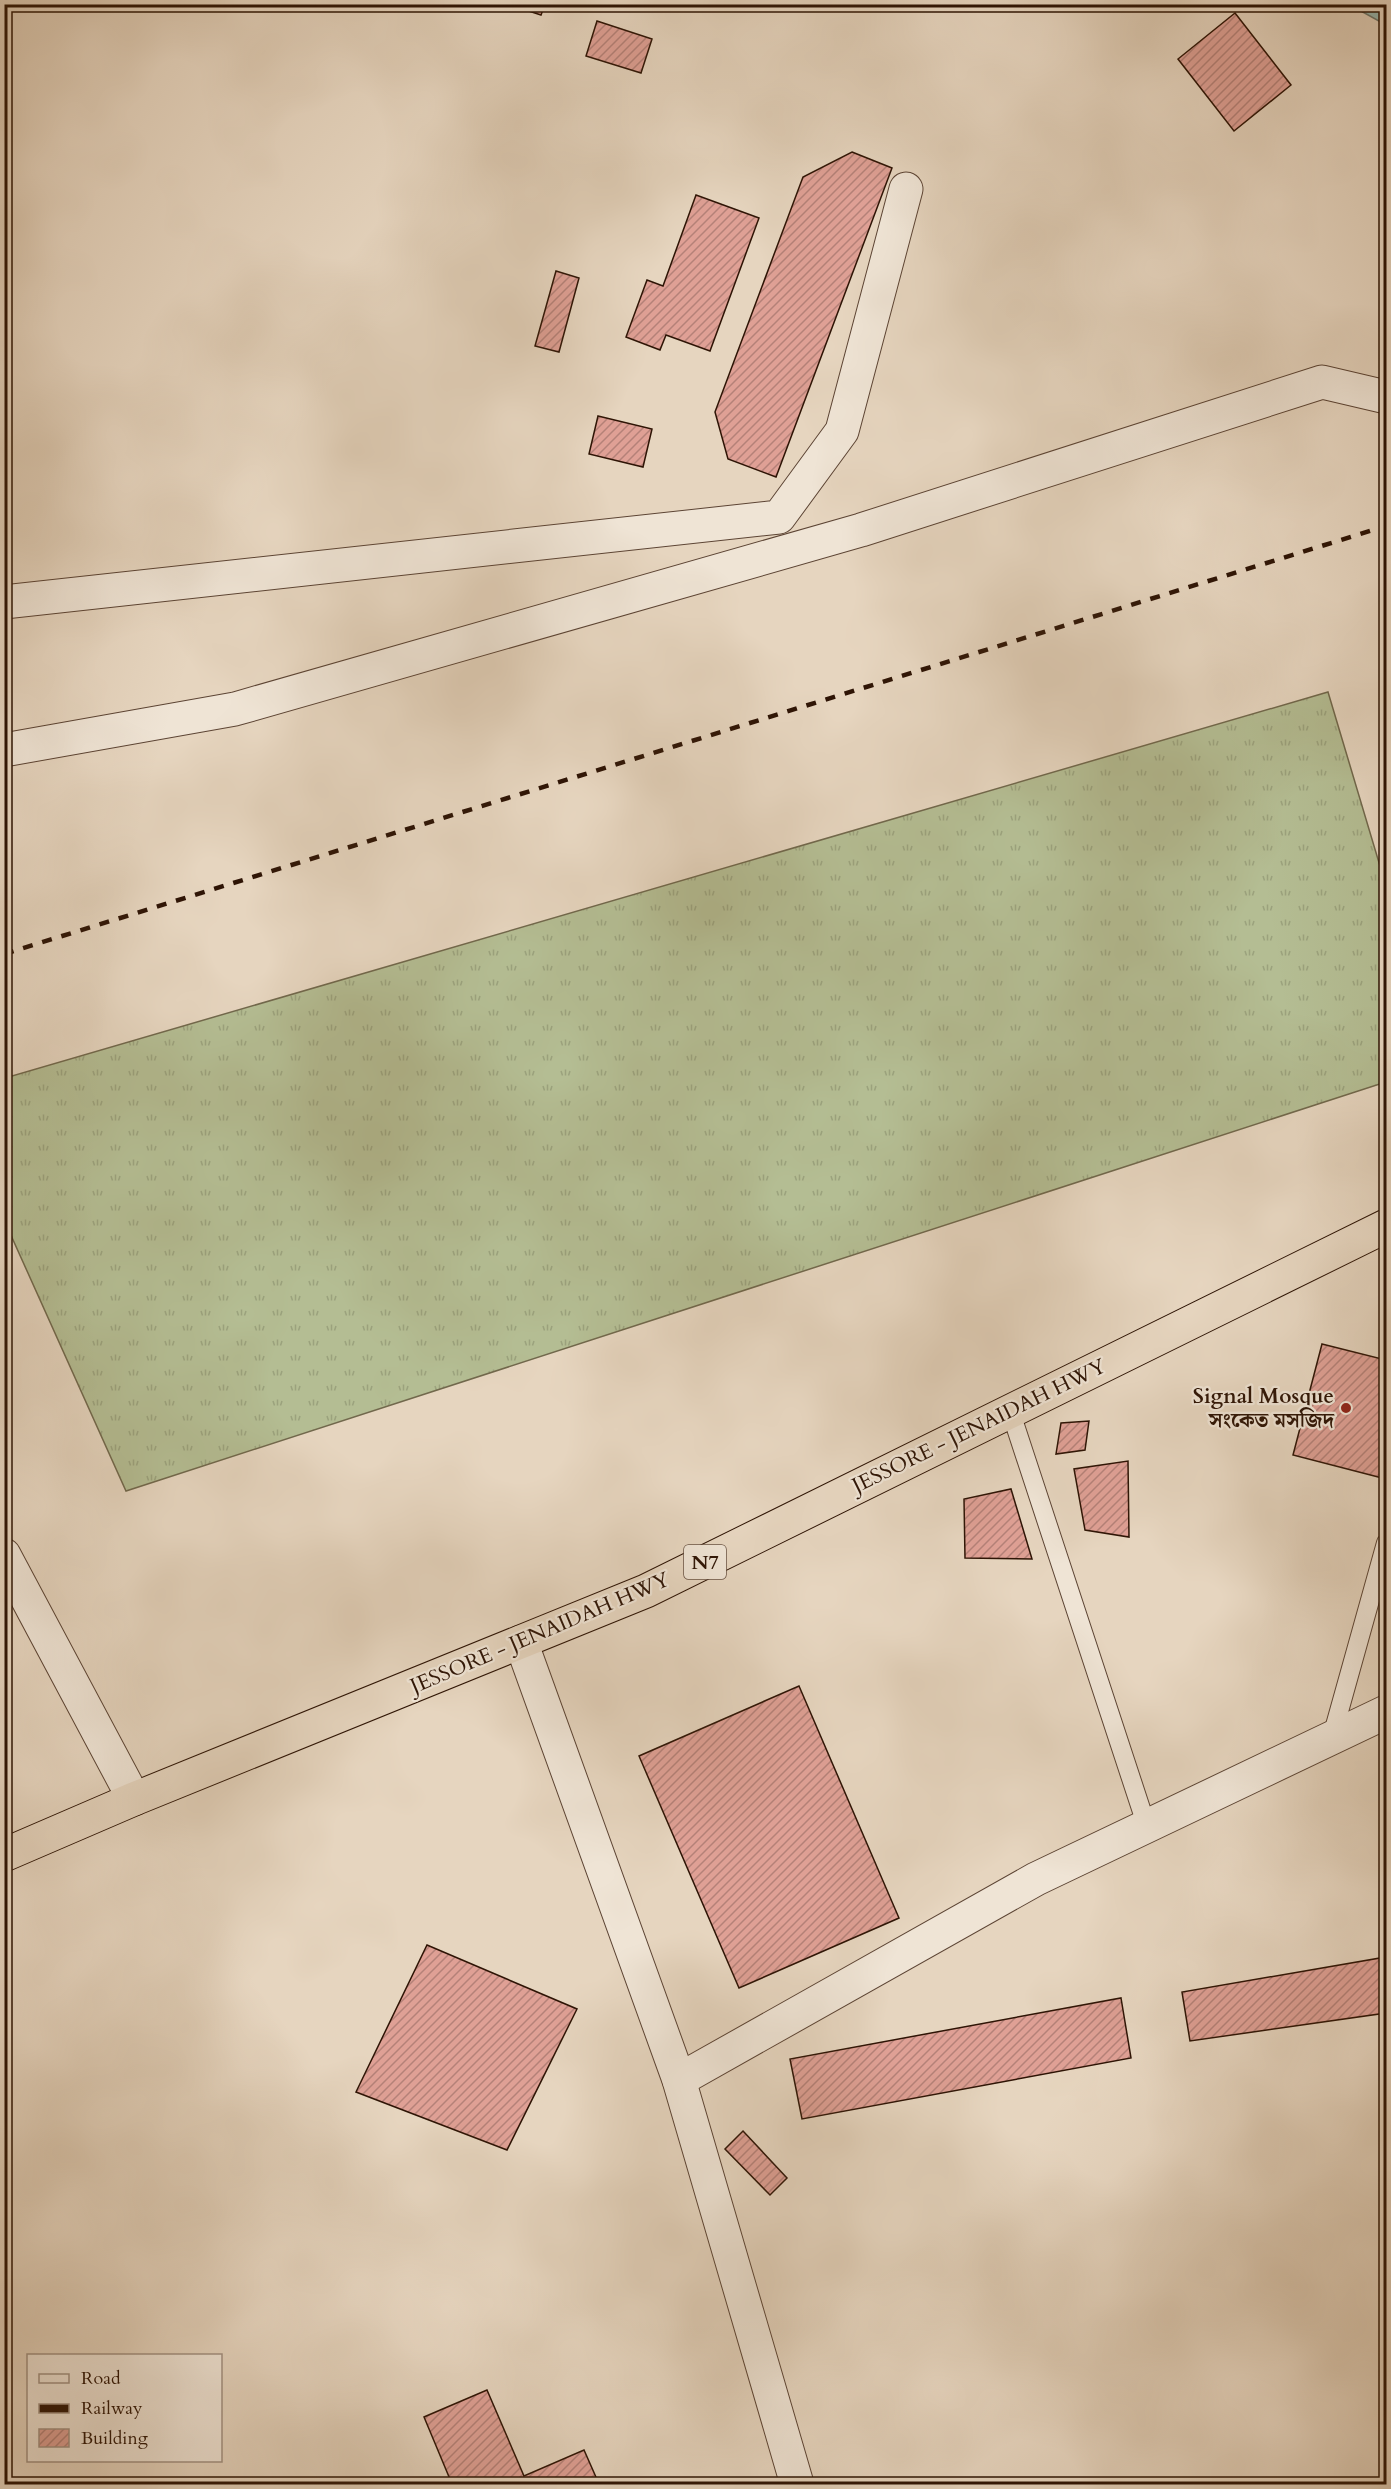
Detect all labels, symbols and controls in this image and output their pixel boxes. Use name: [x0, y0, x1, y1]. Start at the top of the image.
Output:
street label: JESSORE - JENAIDAH HWY: [845, 1352, 1111, 1502]
place label: Signal Mosque সংকেত মসজিদ: [1193, 1382, 1335, 1435]
marker: Signal Mosque সংকেত মসজিদ: [1339, 1401, 1353, 1415]
road number: N7: [684, 1545, 726, 1579]
street label: JESSORE - JENAIDAH HWY: [403, 1565, 674, 1702]
legend: [27, 2354, 222, 2462]
text: Road: [81, 2366, 121, 2391]
text: Railway: [81, 2396, 143, 2421]
text: Building: [81, 2426, 149, 2451]

